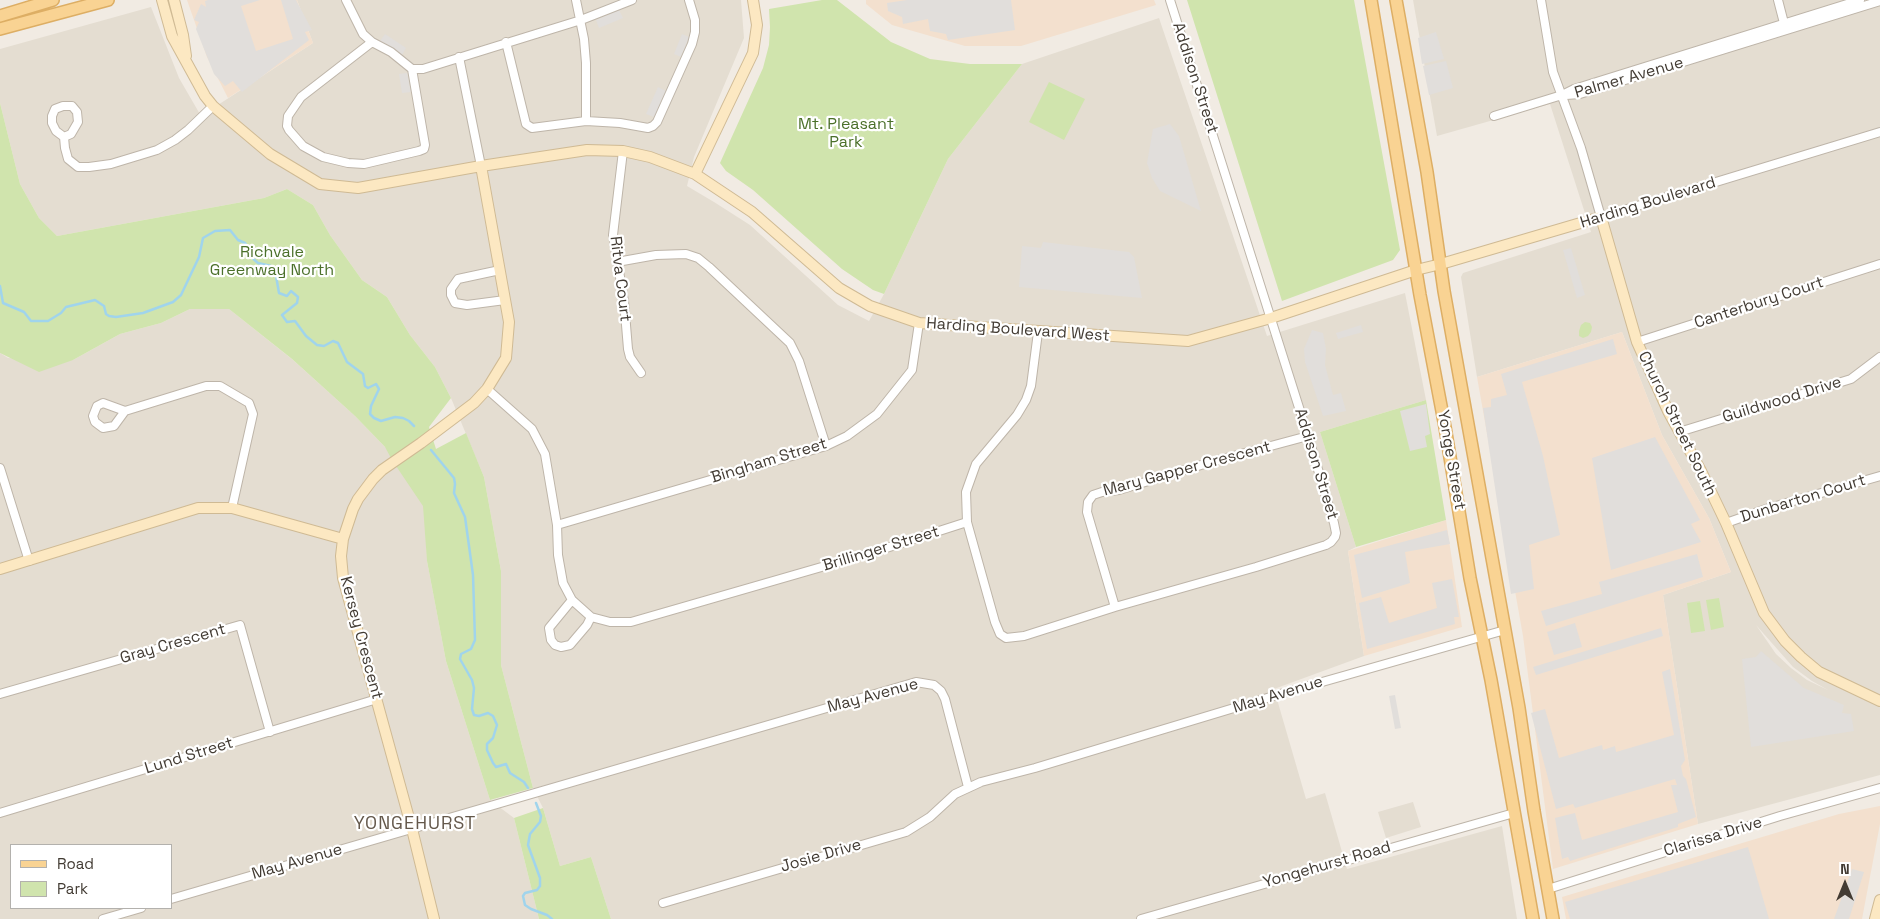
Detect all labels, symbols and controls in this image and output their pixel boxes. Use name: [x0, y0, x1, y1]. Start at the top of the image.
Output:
street label: Addison Street: [1168, 20, 1222, 136]
street label: Palmer Avenue: [1572, 53, 1686, 103]
park label: Mt. Pleasant Park: [798, 115, 894, 153]
street label: Harding Boulevard: [1578, 173, 1718, 233]
street label: Ritva Court: [605, 235, 635, 323]
park label: Richvale Greenway North: [210, 243, 334, 281]
street label: Canterbury Court: [1692, 273, 1826, 333]
street label: Harding Boulevard West: [926, 314, 1110, 346]
street label: Church Street South: [1634, 348, 1720, 500]
street label: Guildwood Drive: [1720, 373, 1844, 427]
street label: Addison Street: [1290, 406, 1342, 522]
street label: Yonge Street: [1433, 409, 1469, 511]
street label: Bingham Street: [709, 434, 829, 488]
street label: Mary Gapper Crescent: [1101, 437, 1273, 501]
street label: Dunbarton Court: [1738, 471, 1868, 527]
street label: Brillinger Street: [820, 522, 942, 576]
street label: Kersey Crescent: [335, 574, 387, 702]
street label: Gray Crescent: [118, 620, 228, 668]
street label: May Avenue: [1231, 672, 1325, 718]
street label: May Avenue: [825, 675, 921, 717]
street label: Lund Street: [142, 733, 236, 779]
district label: YONGEHURST: [352, 813, 478, 835]
street label: Clarissa Drive: [1662, 813, 1764, 861]
street label: Josie Drive: [778, 835, 864, 877]
street label: Yongehurst Road: [1261, 838, 1393, 892]
street label: May Avenue: [250, 840, 344, 884]
legend: [10, 844, 172, 909]
text: Road: [57, 854, 94, 873]
north arrow: [1820, 859, 1870, 909]
text: N: [1840, 860, 1850, 878]
text: Park: [57, 879, 88, 898]

